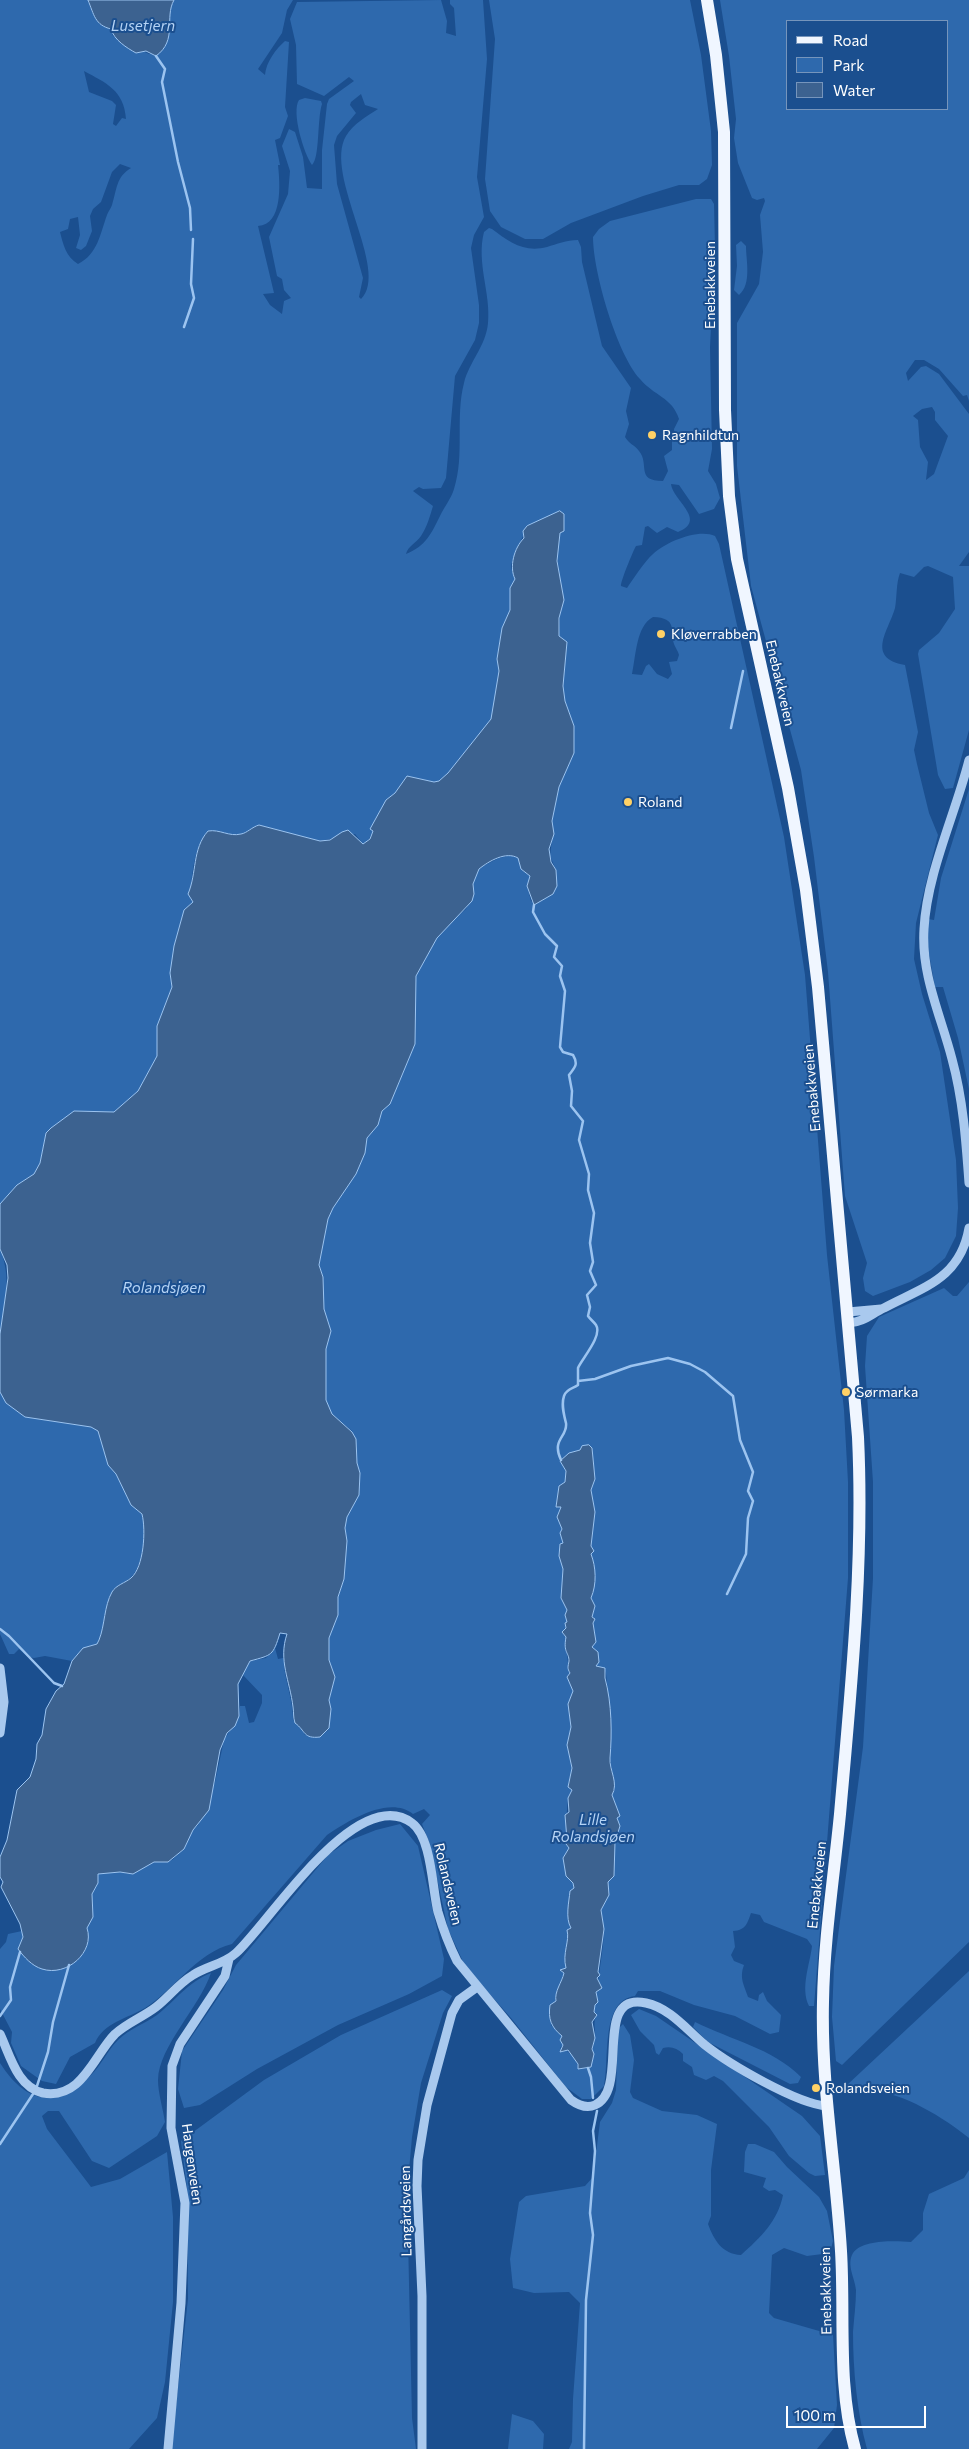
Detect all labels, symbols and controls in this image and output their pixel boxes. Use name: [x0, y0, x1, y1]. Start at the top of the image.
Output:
water label: Lusetjern: [111, 17, 175, 35]
legend: [786, 20, 949, 110]
text: Road: [833, 31, 868, 49]
text: Park: [833, 56, 864, 74]
text: Water: [833, 81, 875, 99]
street label: Enebakkveien: [702, 241, 718, 329]
place label: Ragnhildtun: [662, 427, 739, 443]
marker: Ragnhildtun: [646, 429, 658, 441]
place label: Kløverrabben: [671, 626, 757, 642]
marker: Kløverrabben: [655, 628, 667, 640]
street label: Enebakkveien: [762, 638, 798, 728]
place label: Roland: [638, 794, 682, 810]
marker: Roland: [622, 796, 634, 808]
street label: Enebakkveien: [800, 1044, 824, 1132]
water label: Rolandsjøen: [122, 1279, 206, 1297]
place label: Sørmarka: [856, 1384, 918, 1400]
marker: Sørmarka: [840, 1386, 852, 1398]
water label: Lille Rolandsjøen: [551, 1811, 635, 1846]
street label: Enebakkveien: [804, 1840, 830, 1930]
street label: Rolandsveien: [430, 1841, 466, 1927]
place label: Rolandsveien: [826, 2080, 910, 2096]
marker: Rolandsveien: [810, 2082, 822, 2094]
street label: Haugenveien: [178, 2122, 206, 2206]
street label: Langårdsveien: [397, 2165, 415, 2257]
street label: Enebakkveien: [817, 2247, 835, 2335]
scale bar: [789, 2396, 929, 2428]
text: 100 m: [794, 2406, 836, 2424]

